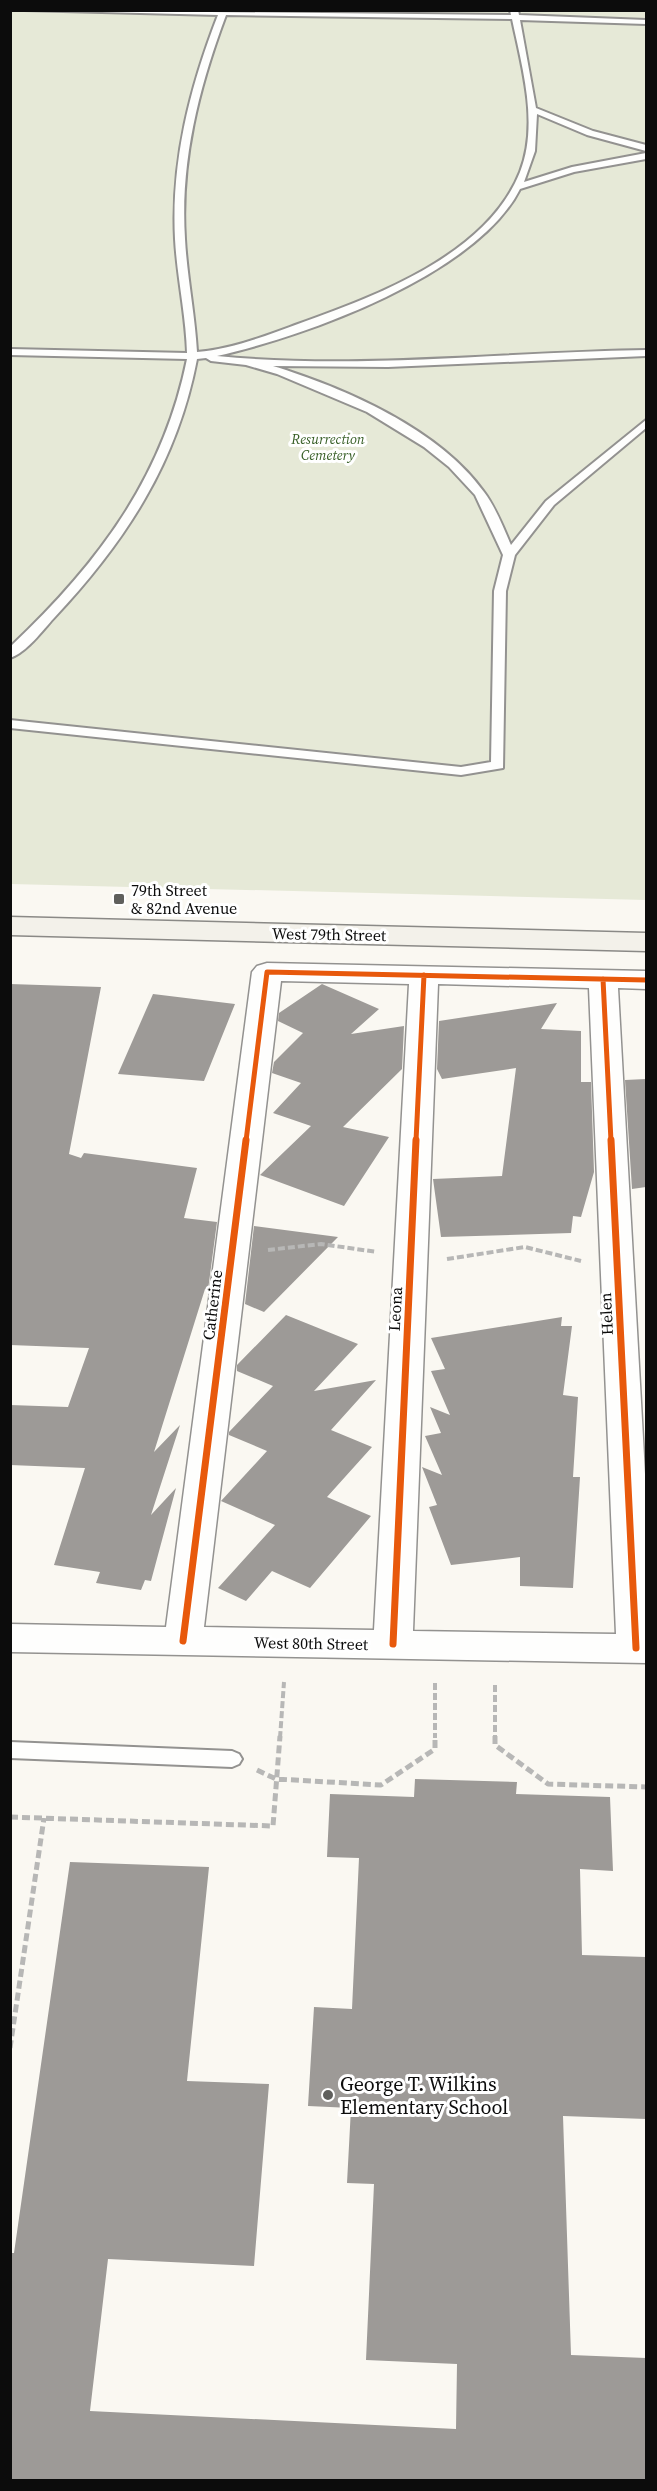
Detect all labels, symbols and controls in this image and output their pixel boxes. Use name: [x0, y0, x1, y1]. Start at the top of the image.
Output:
park label: Resurrection Cemetery: [290, 429, 365, 465]
place label: 79th Street & 82nd Avenue: [131, 879, 237, 919]
marker: 79th Street & 82nd Avenue: [112, 892, 126, 906]
street label: West 79th Street: [272, 922, 387, 946]
street label: Catherine: [197, 1269, 227, 1341]
street label: Leona: [383, 1285, 407, 1332]
street label: Helen: [594, 1292, 618, 1336]
street label: West 80th Street: [254, 1631, 369, 1655]
place label: George T. Wilkins Elementary School: [340, 2070, 508, 2121]
marker: George T. Wilkins Elementary School: [321, 2088, 335, 2102]

